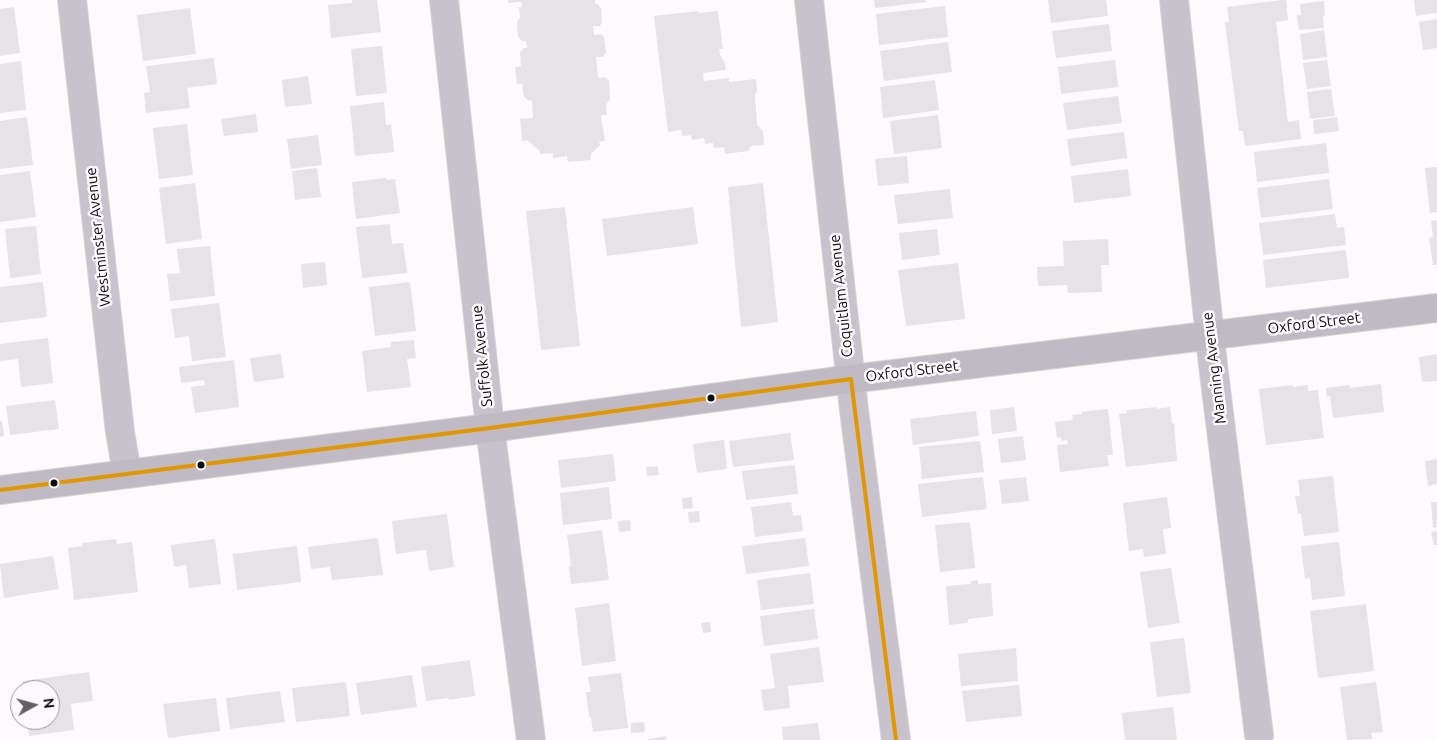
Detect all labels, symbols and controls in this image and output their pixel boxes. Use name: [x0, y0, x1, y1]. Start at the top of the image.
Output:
street label: Westminster Avenue: [82, 167, 114, 307]
street label: Coquitlam Avenue: [826, 234, 856, 358]
street label: Suffolk Avenue: [468, 304, 496, 408]
street label: Oxford Street: [1267, 308, 1361, 338]
street label: Manning Avenue: [1198, 311, 1230, 425]
street label: Oxford Street: [865, 356, 959, 386]
unlabelled marker: [706, 393, 716, 403]
unlabelled marker: [196, 460, 206, 470]
unlabelled marker: [49, 478, 59, 488]
north arrow: [10, 680, 60, 730]
text: N: [40, 697, 57, 709]

